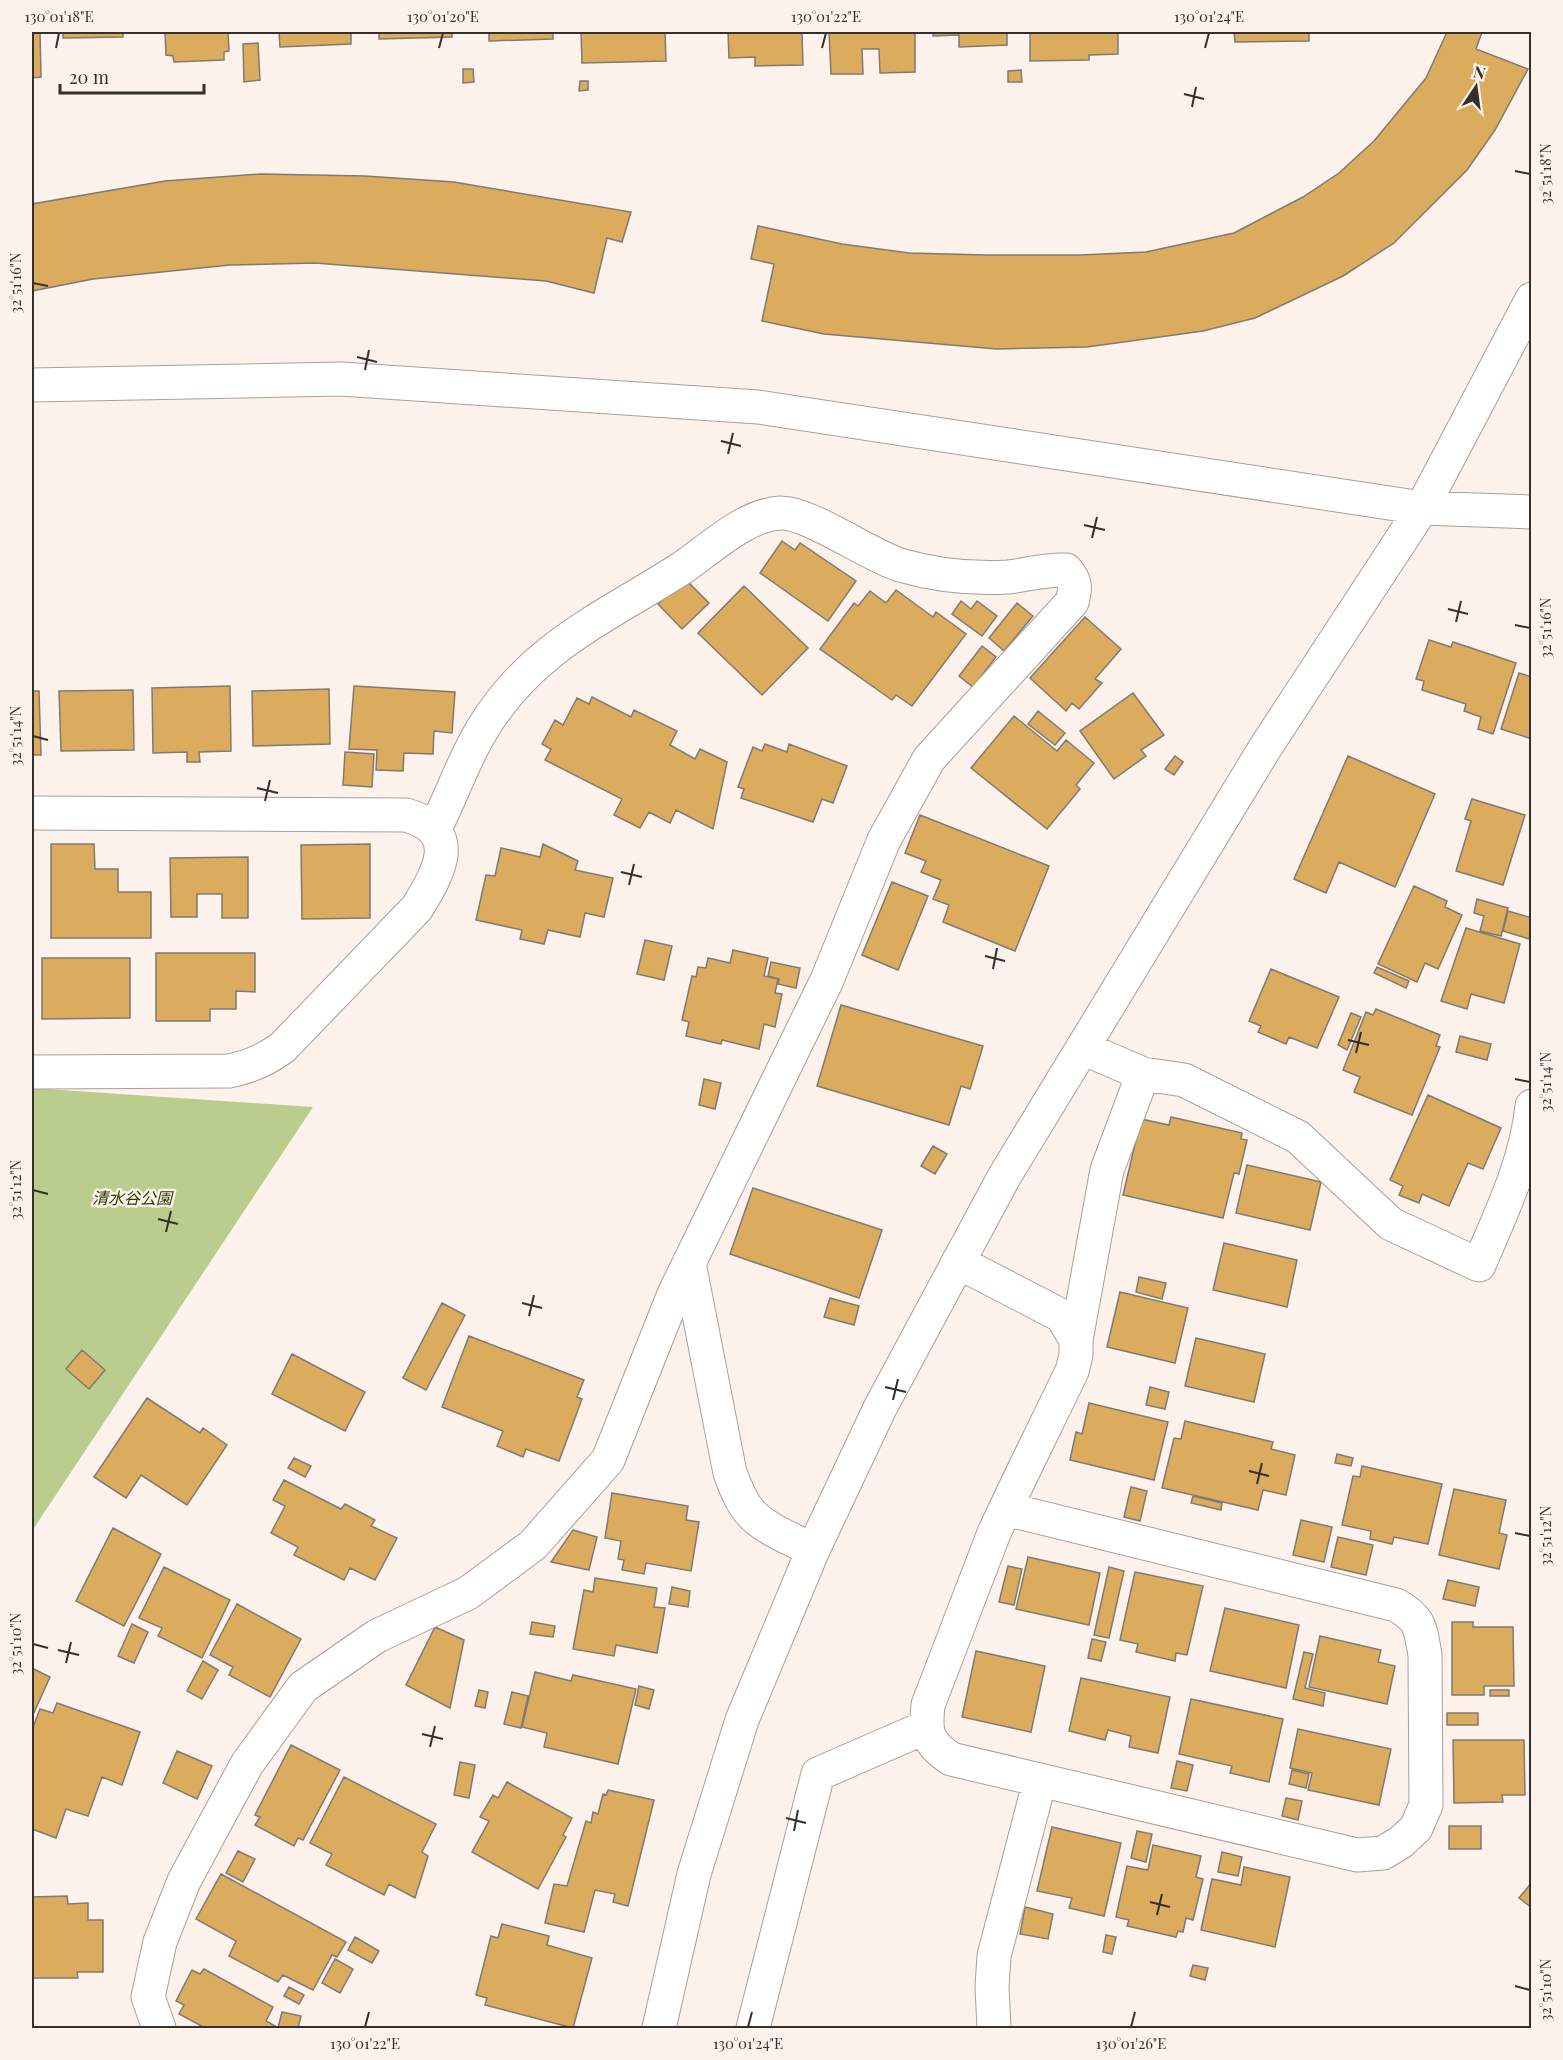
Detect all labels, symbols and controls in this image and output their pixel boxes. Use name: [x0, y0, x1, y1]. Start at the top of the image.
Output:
text: 130°01'18"E: [24, 6, 94, 26]
text: 130°01'20"E: [407, 6, 479, 26]
text: 130°01'22"E: [791, 6, 861, 26]
text: 130°01'24"E: [1174, 6, 1244, 26]
scale bar: [60, 57, 204, 95]
north arrow: [1446, 57, 1506, 117]
text: N: [1471, 60, 1488, 84]
text: 20 m: [69, 65, 109, 89]
text: 32°51'18"N: [1535, 143, 1555, 205]
text: 32°51'16"N: [5, 252, 25, 314]
text: 32°51'16"N: [1535, 597, 1555, 659]
text: 32°51'14"N: [5, 705, 25, 766]
text: 32°51'14"N: [1535, 1051, 1555, 1112]
text: 32°51'12"N: [5, 1159, 25, 1220]
park label: 清水谷公園: [92, 1187, 174, 1208]
text: 32°51'12"N: [1535, 1505, 1555, 1566]
text: 32°51'10"N: [5, 1612, 25, 1675]
text: 32°51'10"N: [1535, 1958, 1555, 2021]
text: 130°01'22"E: [330, 2033, 400, 2053]
text: 130°01'24"E: [713, 2033, 783, 2053]
text: 130°01'26"E: [1096, 2033, 1166, 2053]

